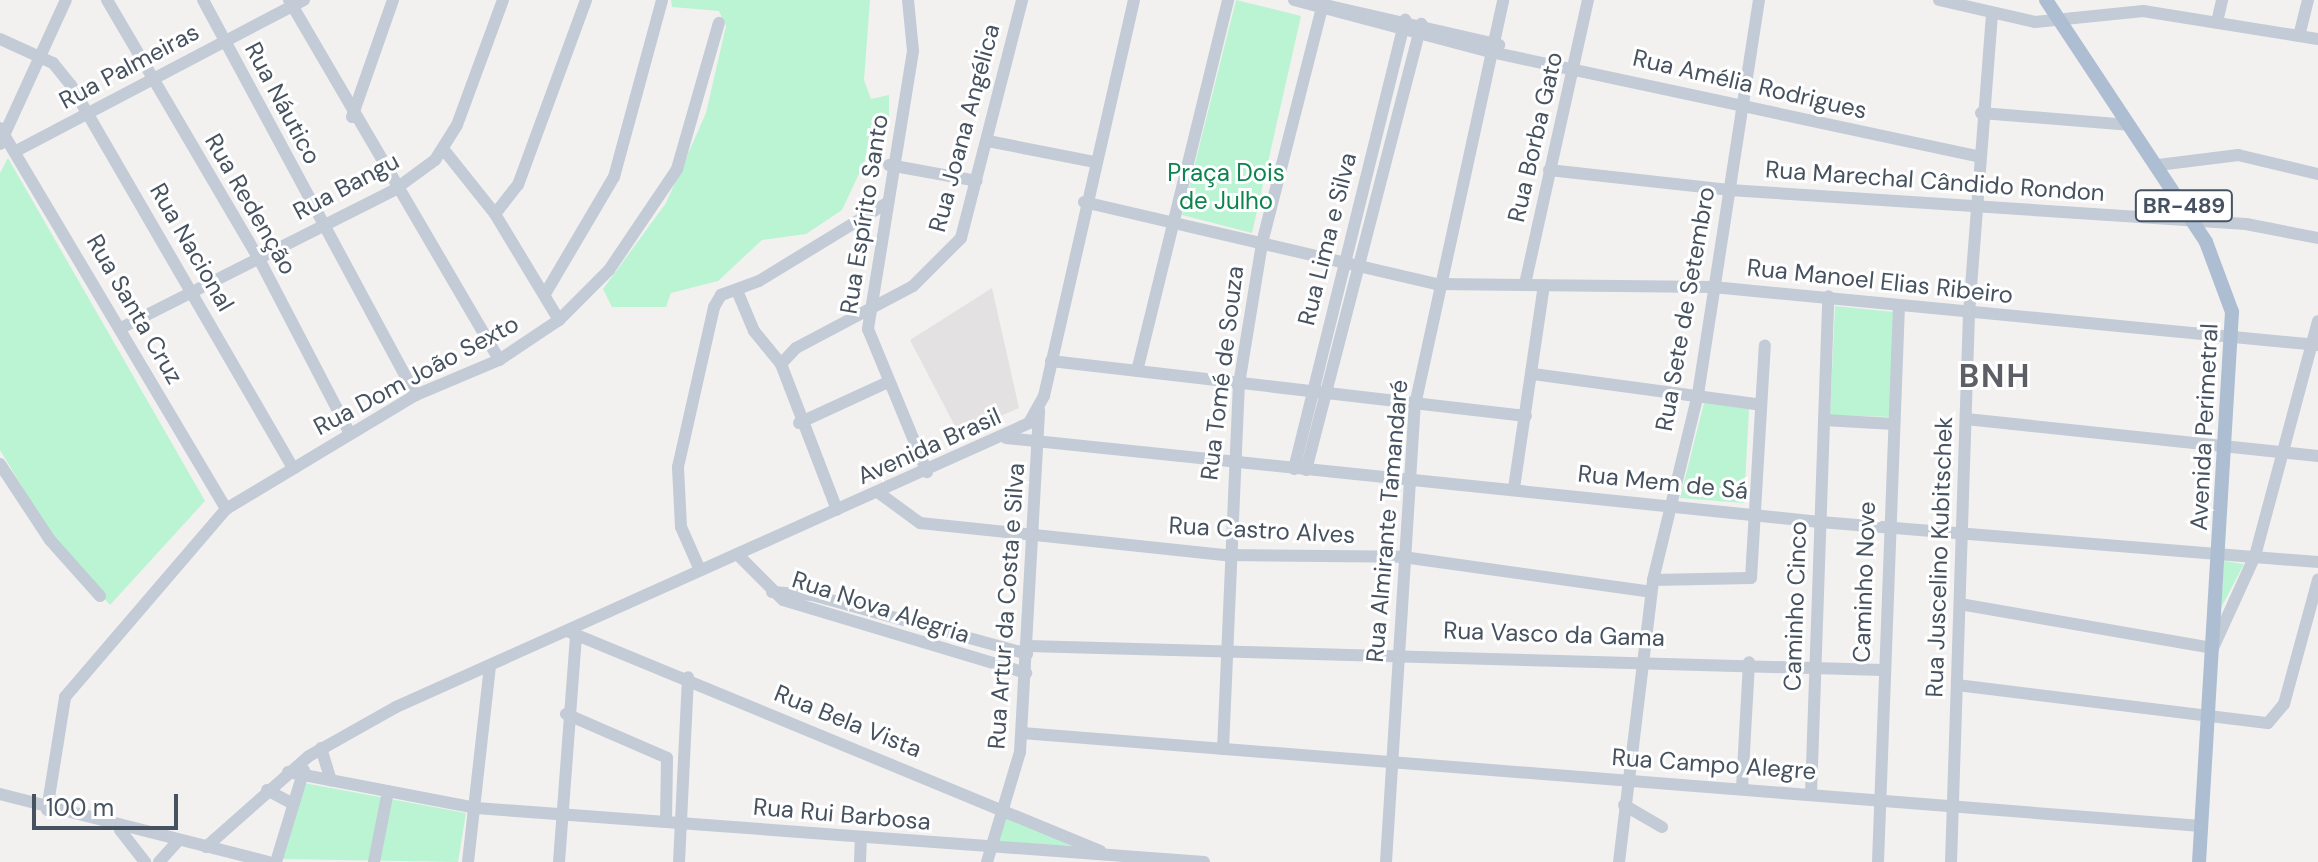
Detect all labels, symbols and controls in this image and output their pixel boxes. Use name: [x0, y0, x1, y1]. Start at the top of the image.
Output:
street label: Rua Palmeiras: [54, 17, 204, 115]
street label: Rua Joana Angélica: [922, 21, 1006, 235]
street label: Rua Náutico: [239, 37, 327, 169]
street label: Rua Amélia Rodrigues: [1630, 43, 1870, 125]
street label: Rua Borba Gato: [1501, 49, 1569, 225]
street label: Rua Espírito Santo: [834, 112, 894, 316]
street label: Rua Redenção: [199, 128, 303, 280]
street label: Rua Bangu: [288, 146, 404, 226]
street label: Rua Lima e Silva: [1292, 150, 1362, 328]
street label: Rua Marechal Cândido Rondon: [1764, 155, 2106, 207]
park label: Praça Dois de Julho: [1167, 159, 1285, 215]
street label: Rua Nacional: [144, 178, 240, 316]
street label: Rua Sete de Setembro: [1649, 185, 1721, 433]
road number: BR-489: [2134, 188, 2234, 224]
street label: Rua Santa Cruz: [81, 229, 189, 389]
street label: Rua Manoel Elias Ribeiro: [1746, 253, 2014, 309]
street label: Rua Tomé de Souza: [1195, 264, 1249, 482]
street label: Rua Dom João Sexto: [309, 309, 523, 441]
street label: Avenida Perimetral: [2184, 323, 2224, 531]
district label: BNH: [1959, 357, 2031, 395]
street label: Rua Almirante Tamandaré: [1360, 378, 1414, 664]
street label: Avenida Brasil: [853, 402, 1005, 490]
street label: Rua Juscelino Kubitschek: [1920, 416, 1958, 698]
street label: Rua Mem de Sá: [1576, 459, 1750, 505]
street label: Rua Artur da Costa e Silva: [982, 462, 1030, 750]
street label: Caminho Nove: [1847, 501, 1881, 663]
street label: Rua Castro Alves: [1168, 511, 1356, 549]
street label: Caminho Cinco: [1778, 520, 1812, 692]
street label: Rua Nova Alegria: [789, 565, 973, 649]
street label: Rua Vasco da Gama: [1443, 616, 1665, 652]
street label: Rua Bela Vista: [770, 678, 926, 764]
street label: Rua Campo Alegre: [1611, 742, 1817, 786]
scale bar: [36, 778, 182, 828]
text: 100 m: [46, 792, 114, 823]
street label: Rua Rui Barbosa: [752, 792, 932, 836]

